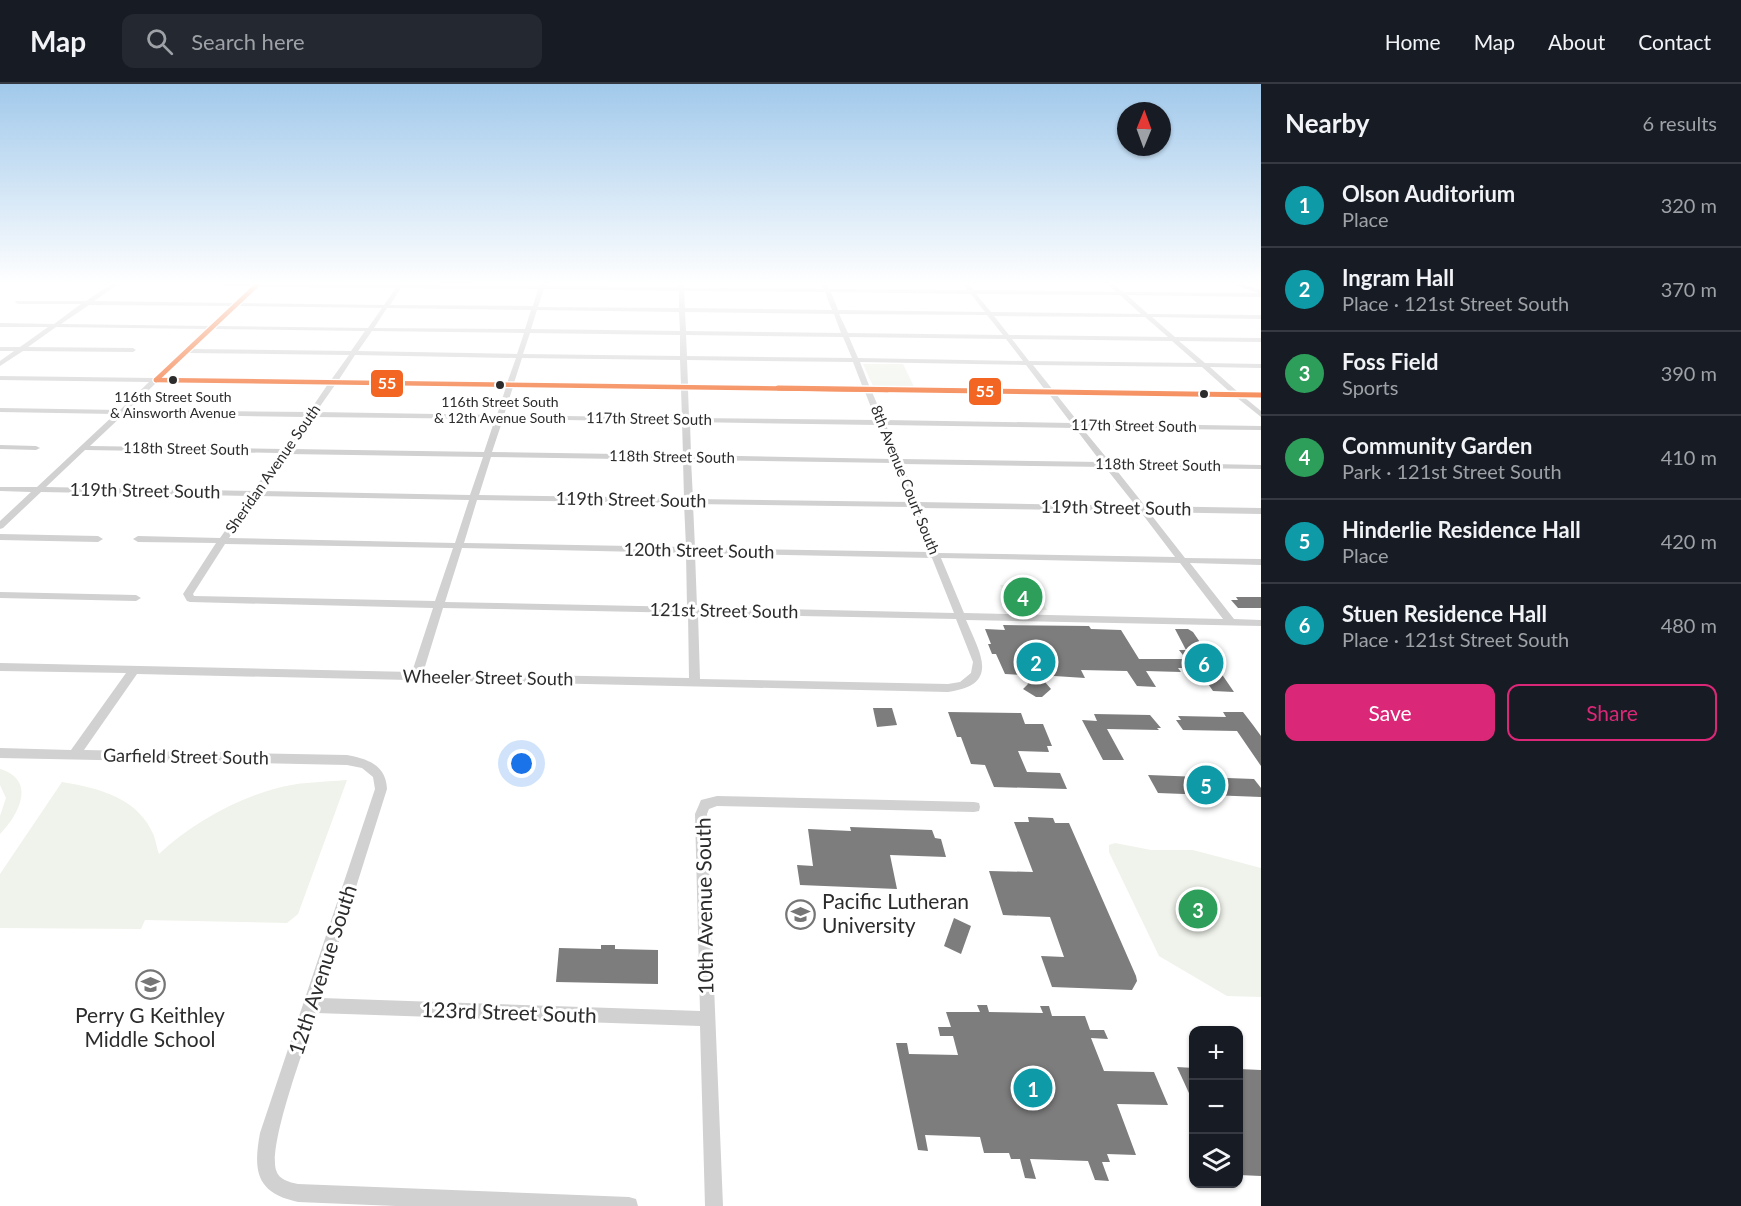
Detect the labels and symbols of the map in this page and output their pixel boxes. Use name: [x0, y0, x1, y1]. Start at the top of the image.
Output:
north arrow: [1117, 102, 1171, 156]
line badge: 55: [370, 369, 404, 398]
text: 55: [378, 373, 396, 392]
marker: 116th Street South & Ainsworth Avenue: [167, 374, 179, 386]
line badge: 55: [968, 377, 1002, 406]
marker: 116th Street South & 12th Avenue South: [494, 379, 506, 391]
text: 55: [976, 381, 994, 400]
place label: 116th Street South & Ainsworth Avenue: [110, 388, 236, 421]
unlabelled marker: [1198, 388, 1210, 400]
place label: 116th Street South & 12th Avenue South: [434, 393, 566, 426]
street label: Sheridan Avenue South: [221, 401, 323, 536]
street label: 8th Avenue Court South: [868, 402, 944, 557]
street label: 117th Street South: [586, 408, 712, 428]
street label: 117th Street South: [1071, 415, 1197, 435]
street label: 118th Street South: [123, 438, 249, 458]
street label: 118th Street South: [609, 446, 735, 466]
street label: 118th Street South: [1095, 454, 1221, 474]
street label: 119th Street South: [69, 478, 221, 502]
street label: 119th Street South: [555, 487, 707, 511]
street label: 119th Street South: [1040, 495, 1192, 519]
street label: 120th Street South: [623, 538, 775, 562]
pin: 4: [1004, 574, 1042, 620]
street label: 121st Street South: [650, 598, 799, 622]
pin: 2: [1016, 640, 1056, 684]
pin: 6: [1184, 640, 1224, 686]
street label: Wheeler Street South: [403, 665, 573, 689]
street label: Garfield Street South: [103, 744, 269, 768]
your location: [507, 749, 536, 778]
pin: 5: [1186, 762, 1226, 808]
street label: 10th Avenue South: [689, 817, 718, 995]
street label: 12th Avenue South: [282, 881, 361, 1058]
pin: 3: [1178, 886, 1218, 932]
place label: Pacific Lutheran University: [822, 888, 969, 937]
school or university icon: Pacific Lutheran University: [785, 898, 817, 930]
school or university icon: Perry G Keithley Middle School: [134, 969, 166, 1001]
street label: 123rd Street South: [421, 996, 597, 1027]
place label: Perry G Keithley Middle School: [75, 1002, 225, 1051]
pin: 1: [1014, 1066, 1052, 1110]

